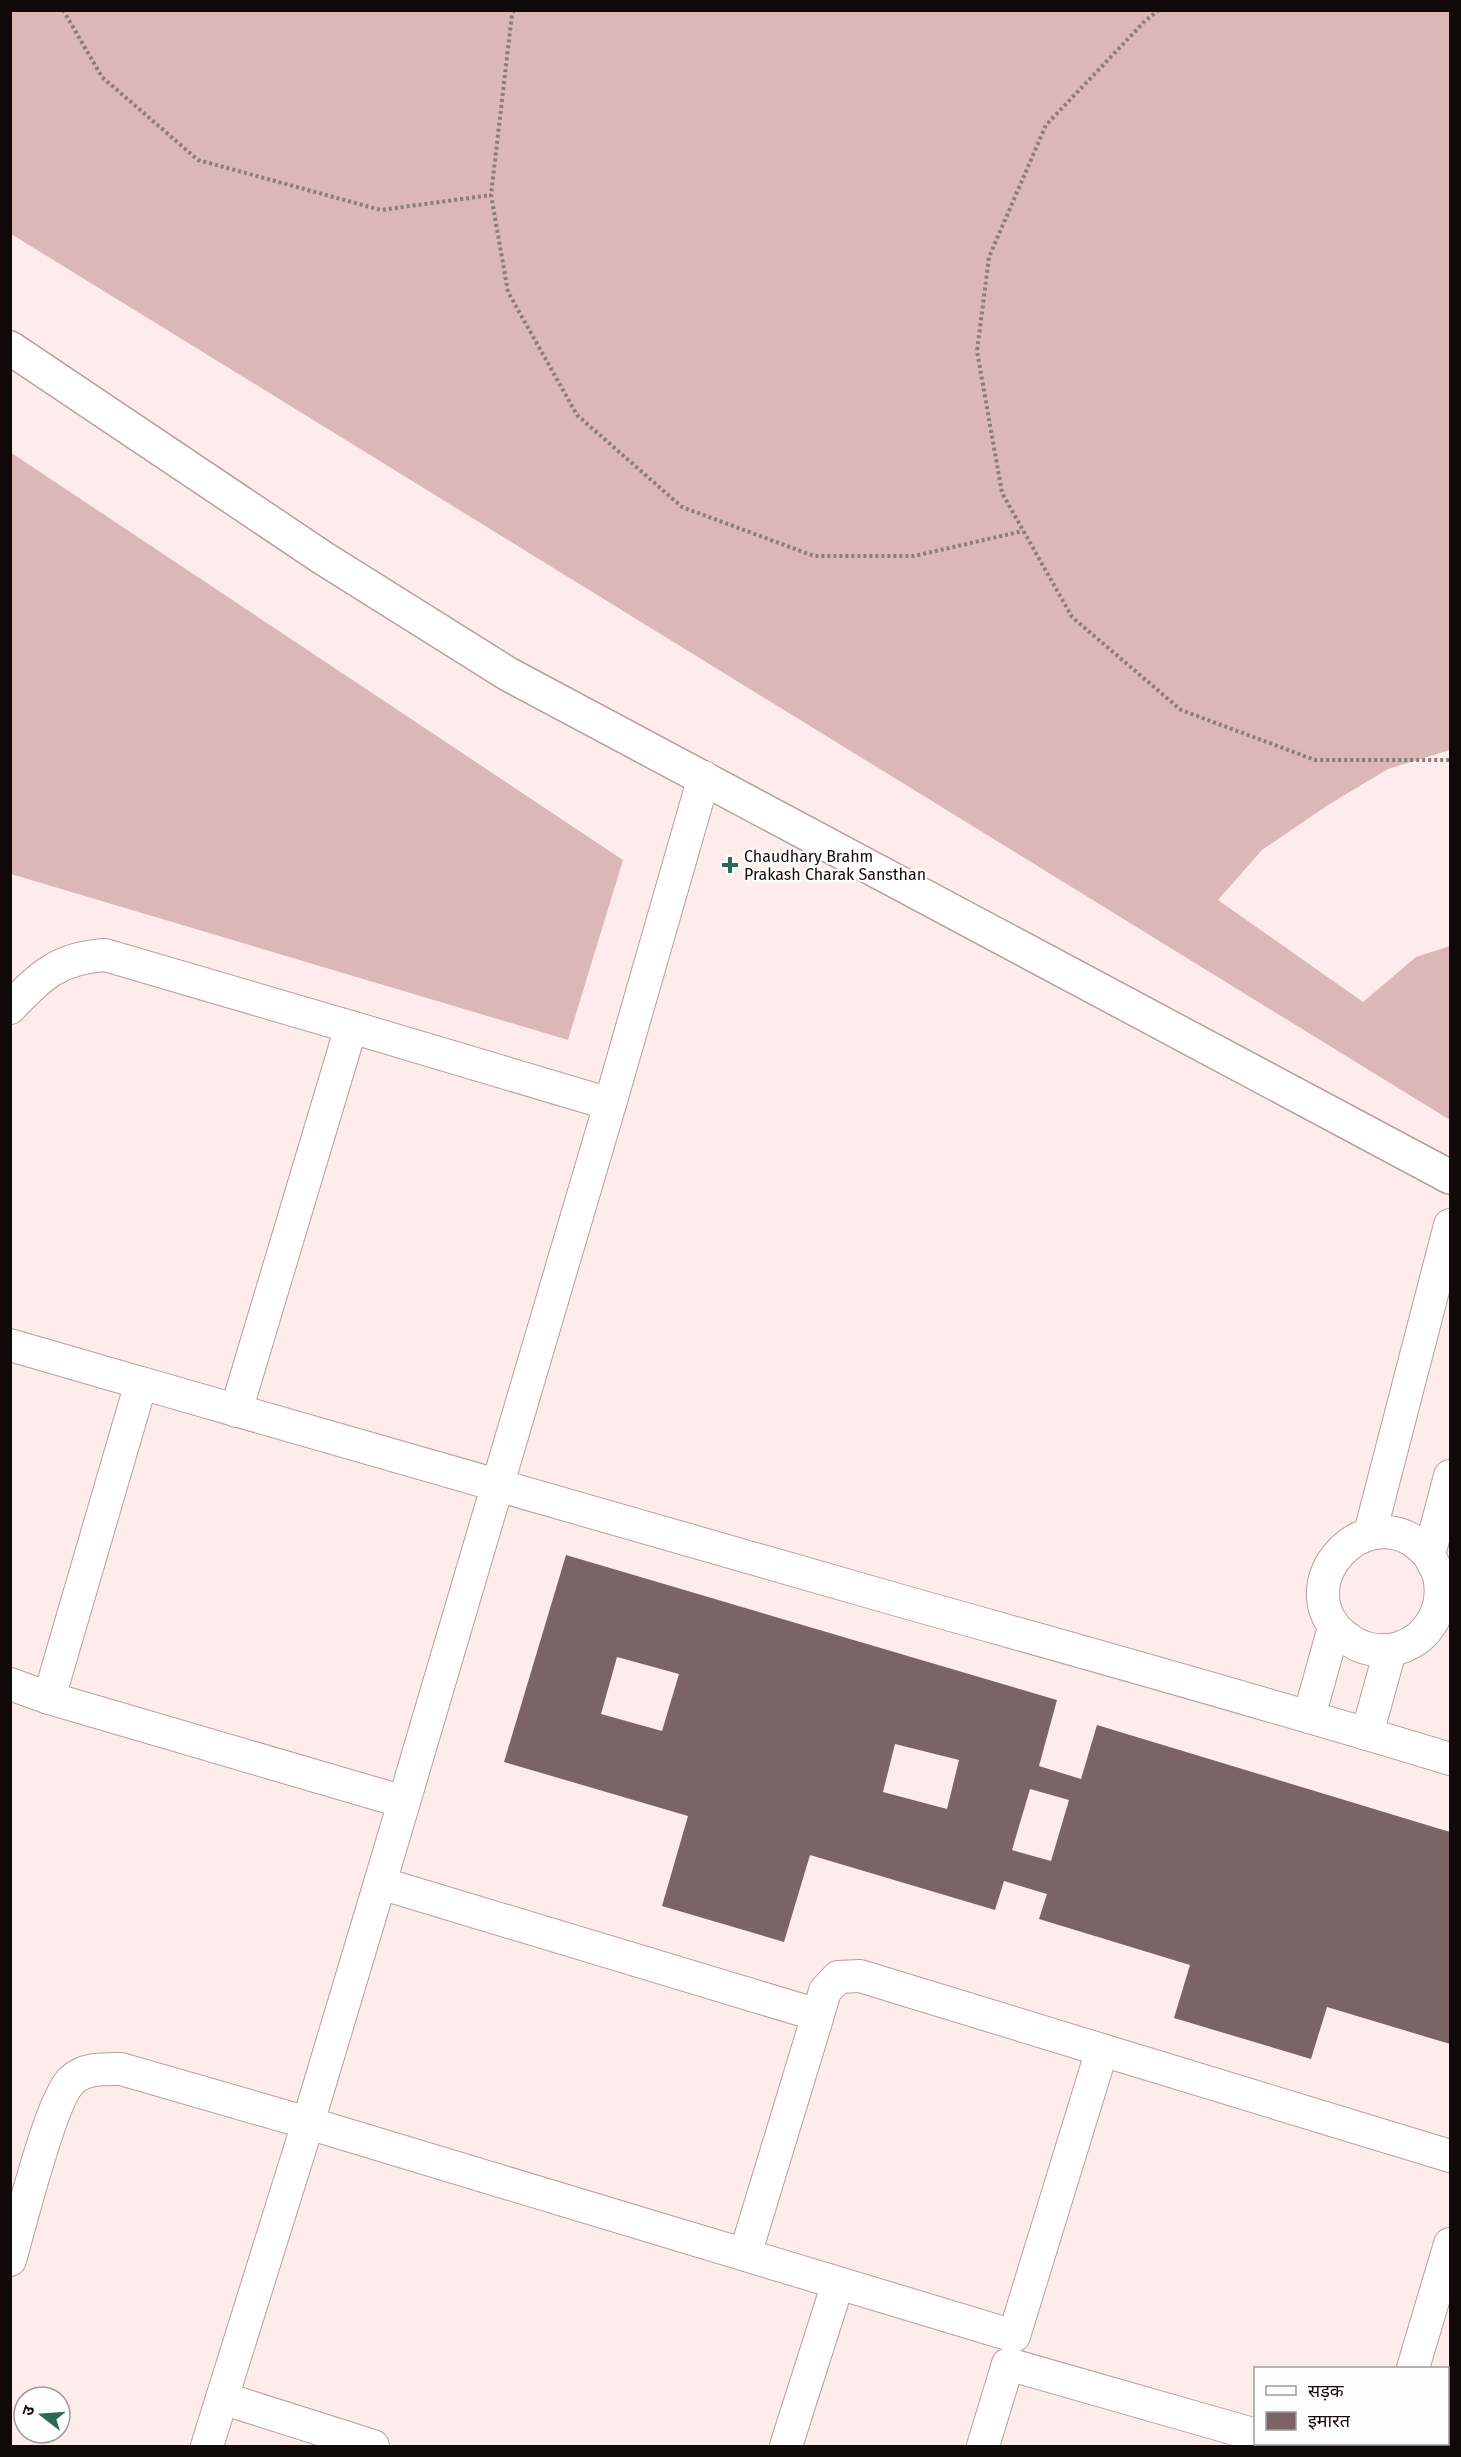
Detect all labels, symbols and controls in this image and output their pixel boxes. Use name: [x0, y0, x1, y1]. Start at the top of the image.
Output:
place label: Chaudhary Brahm Prakash Charak Sansthan: [744, 847, 926, 884]
marker: Chaudhary Brahm Prakash Charak Sansthan: [721, 856, 739, 874]
legend: [1254, 2367, 1449, 2445]
text: सड़क: [1308, 2380, 1345, 2402]
north arrow: [12, 2385, 72, 2445]
text: उ: [18, 2403, 39, 2418]
text: इमारत: [1308, 2410, 1351, 2432]

